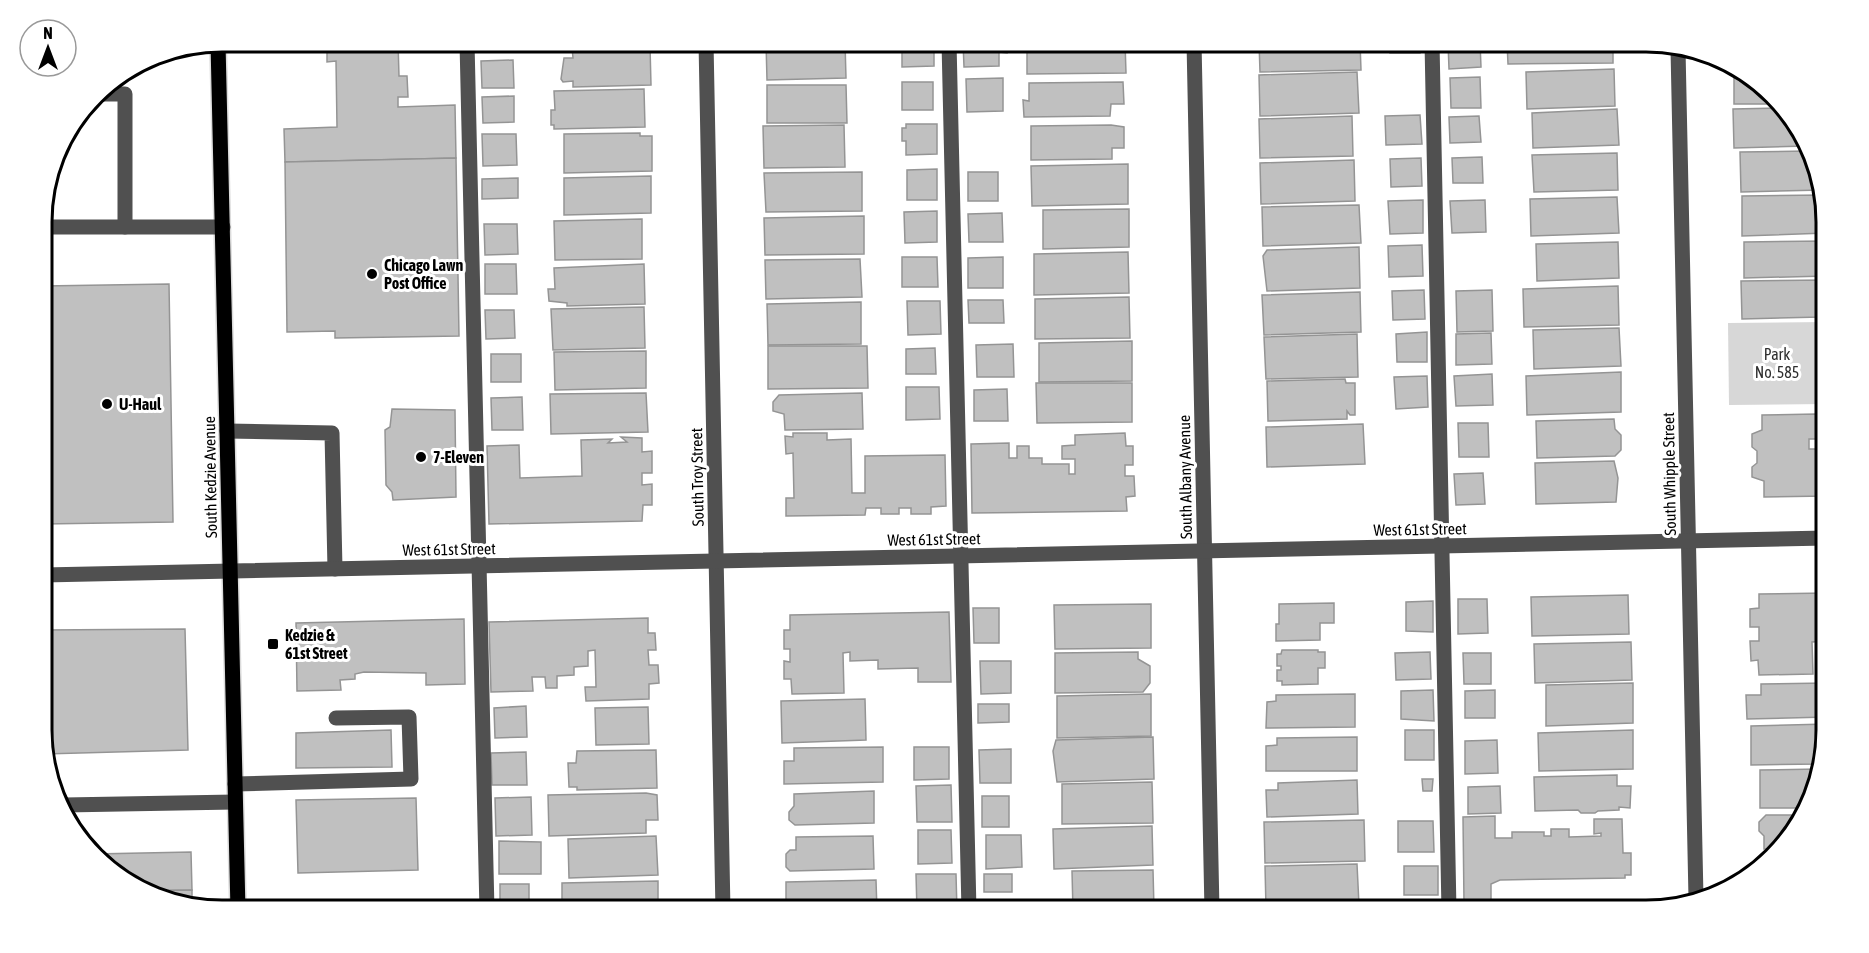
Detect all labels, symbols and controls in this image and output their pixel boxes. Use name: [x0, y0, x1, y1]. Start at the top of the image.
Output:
north arrow: [18, 18, 78, 78]
text: N: [43, 24, 53, 42]
place label: Chicago Lawn Post Office: [384, 256, 463, 292]
marker: Chicago Lawn Post Office: [365, 267, 379, 281]
park label: Park No. 585: [1755, 345, 1799, 381]
place label: U-Haul: [119, 395, 162, 413]
marker: U-Haul: [100, 397, 114, 411]
street label: South Whipple Street: [1659, 412, 1680, 536]
street label: South Albany Avenue: [1175, 415, 1196, 539]
street label: South Kedzie Avenue: [200, 416, 220, 538]
street label: South Troy Street: [687, 427, 708, 526]
place label: 7-Eleven: [433, 448, 484, 466]
marker: 7-Eleven: [414, 450, 428, 464]
street label: West 61st Street: [1373, 519, 1467, 539]
street label: West 61st Street: [887, 529, 981, 549]
street label: West 61st Street: [402, 539, 496, 559]
place label: Kedzie & 61st Street: [285, 626, 348, 662]
marker: Kedzie & 61st Street: [266, 637, 280, 651]

